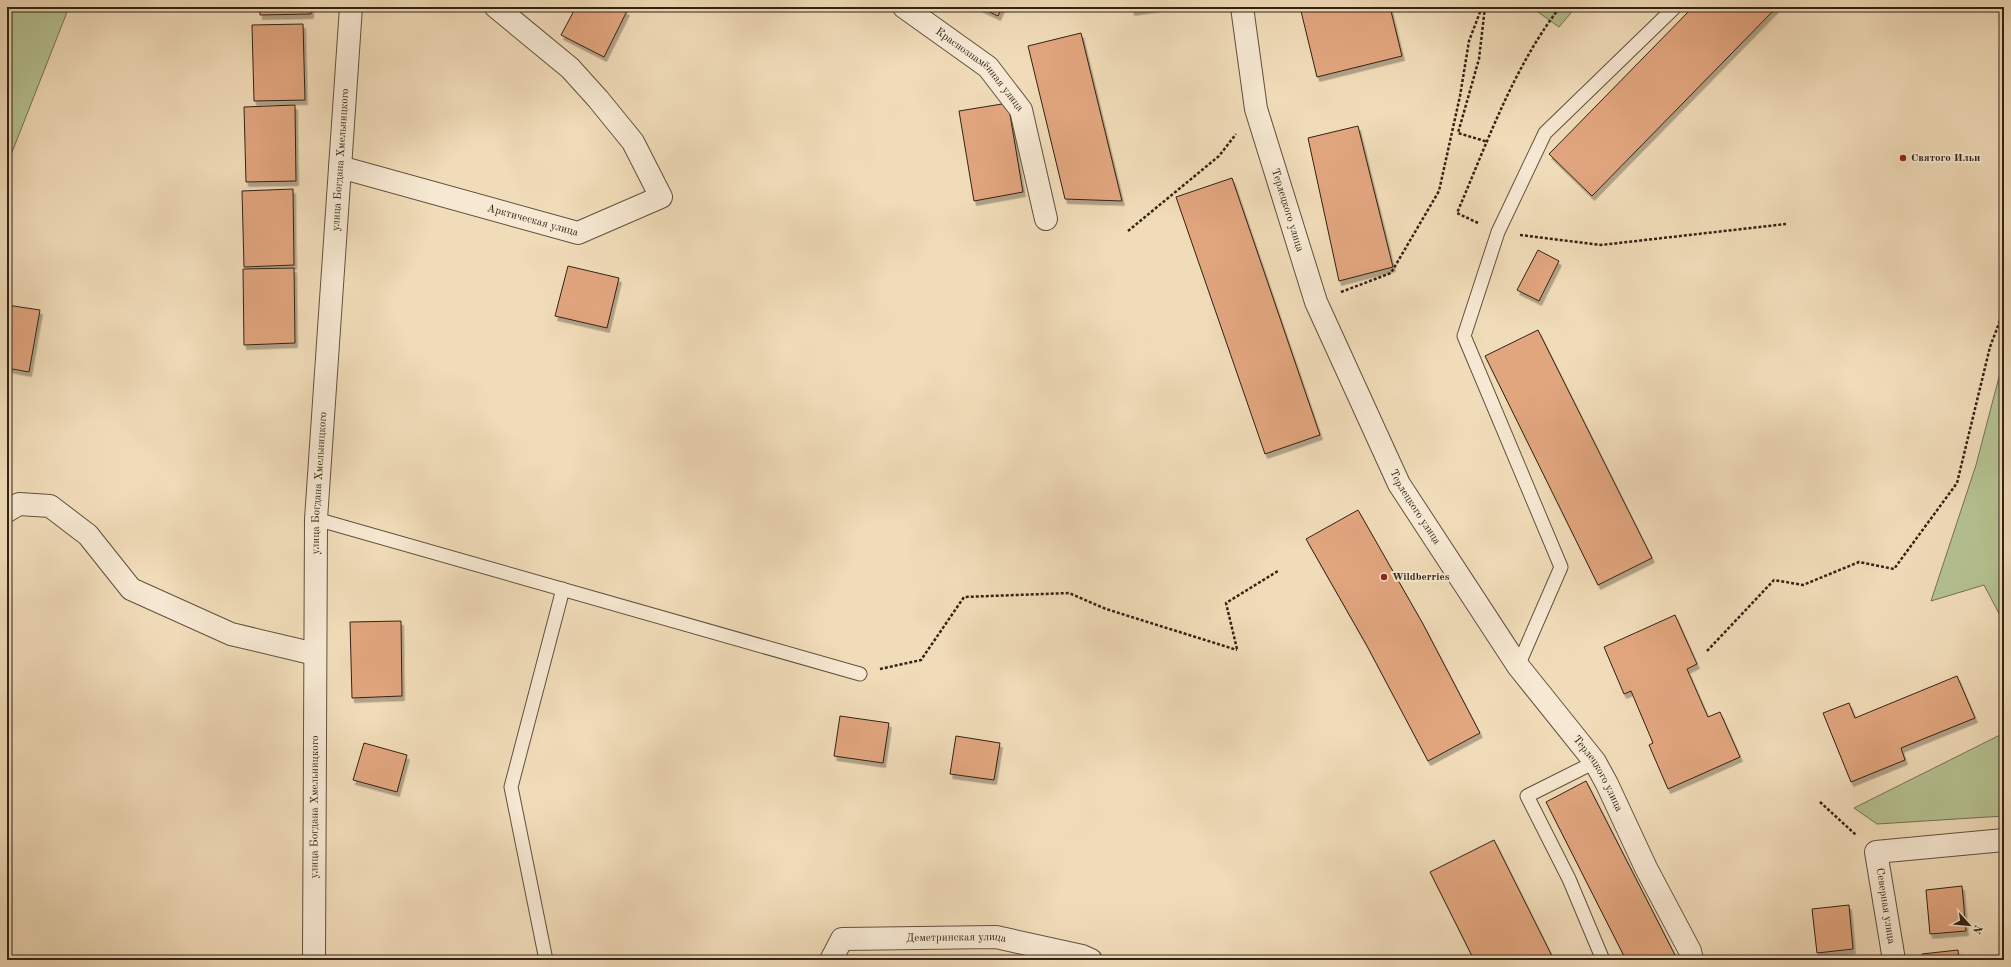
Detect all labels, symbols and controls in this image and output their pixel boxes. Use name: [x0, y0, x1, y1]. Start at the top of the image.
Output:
street label: Краснознамённая улица: [934, 26, 1026, 114]
street label: улица Богдана Хмельницкого: [330, 88, 351, 231]
marker: Святого Ильи: [1898, 153, 1908, 163]
place label: Святого Ильи: [1911, 153, 1980, 164]
street label: Терлецкого улица: [1269, 167, 1306, 254]
street label: Арктическая улица: [486, 203, 580, 238]
street label: улица Богдана Хмельницкого: [310, 412, 329, 554]
street label: Терлецкого улица: [1388, 468, 1443, 547]
marker: Wildberries: [1379, 572, 1389, 582]
place label: Wildberries: [1392, 572, 1450, 583]
street label: Терлецкого улица: [1571, 734, 1625, 814]
street label: улица Богдана Хмельницкого: [309, 736, 321, 878]
street label: Северная улица: [1874, 867, 1897, 945]
north arrow: [1949, 905, 1989, 945]
text: N: [1969, 923, 1983, 936]
street label: Деметринская улица: [906, 931, 1008, 945]

